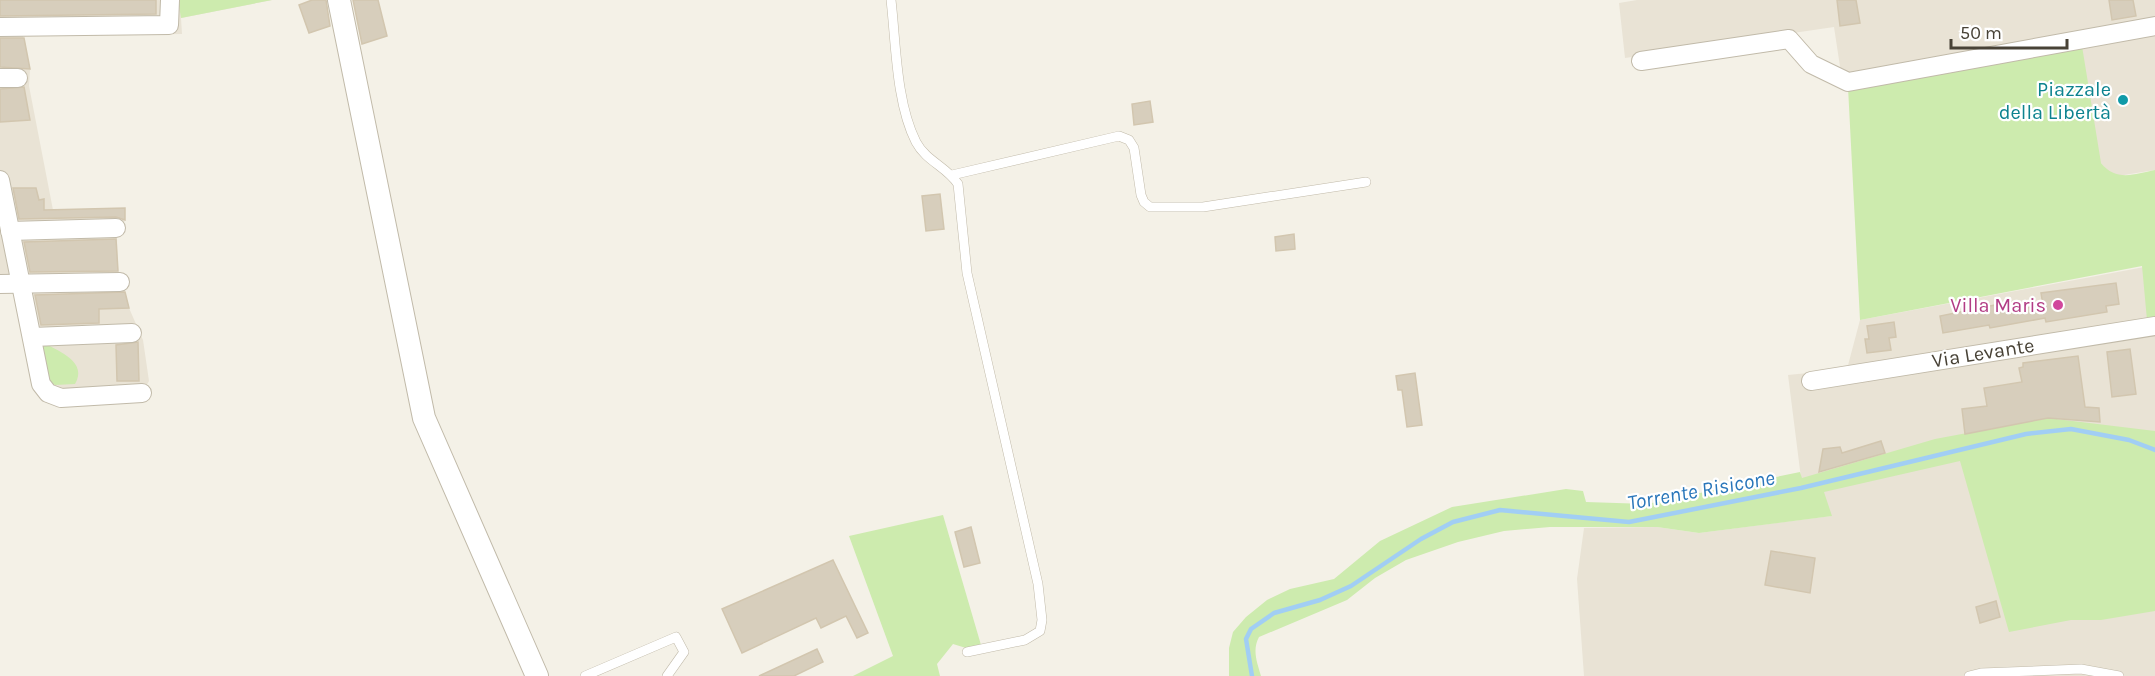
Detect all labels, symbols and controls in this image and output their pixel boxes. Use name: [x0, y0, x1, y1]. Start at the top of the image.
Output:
scale bar: [1951, 12, 2066, 50]
text: 50 m: [1960, 22, 2002, 44]
place label: Piazzale della Libertà: [1999, 78, 2111, 124]
marker: Piazzale della Libertà: [2116, 93, 2130, 107]
place label: Villa Maris: [1950, 294, 2046, 317]
marker: Villa Maris: [2051, 298, 2065, 312]
street label: Via Levante: [1930, 334, 2036, 372]
water label: Torrente Risicone: [1625, 465, 1777, 515]

